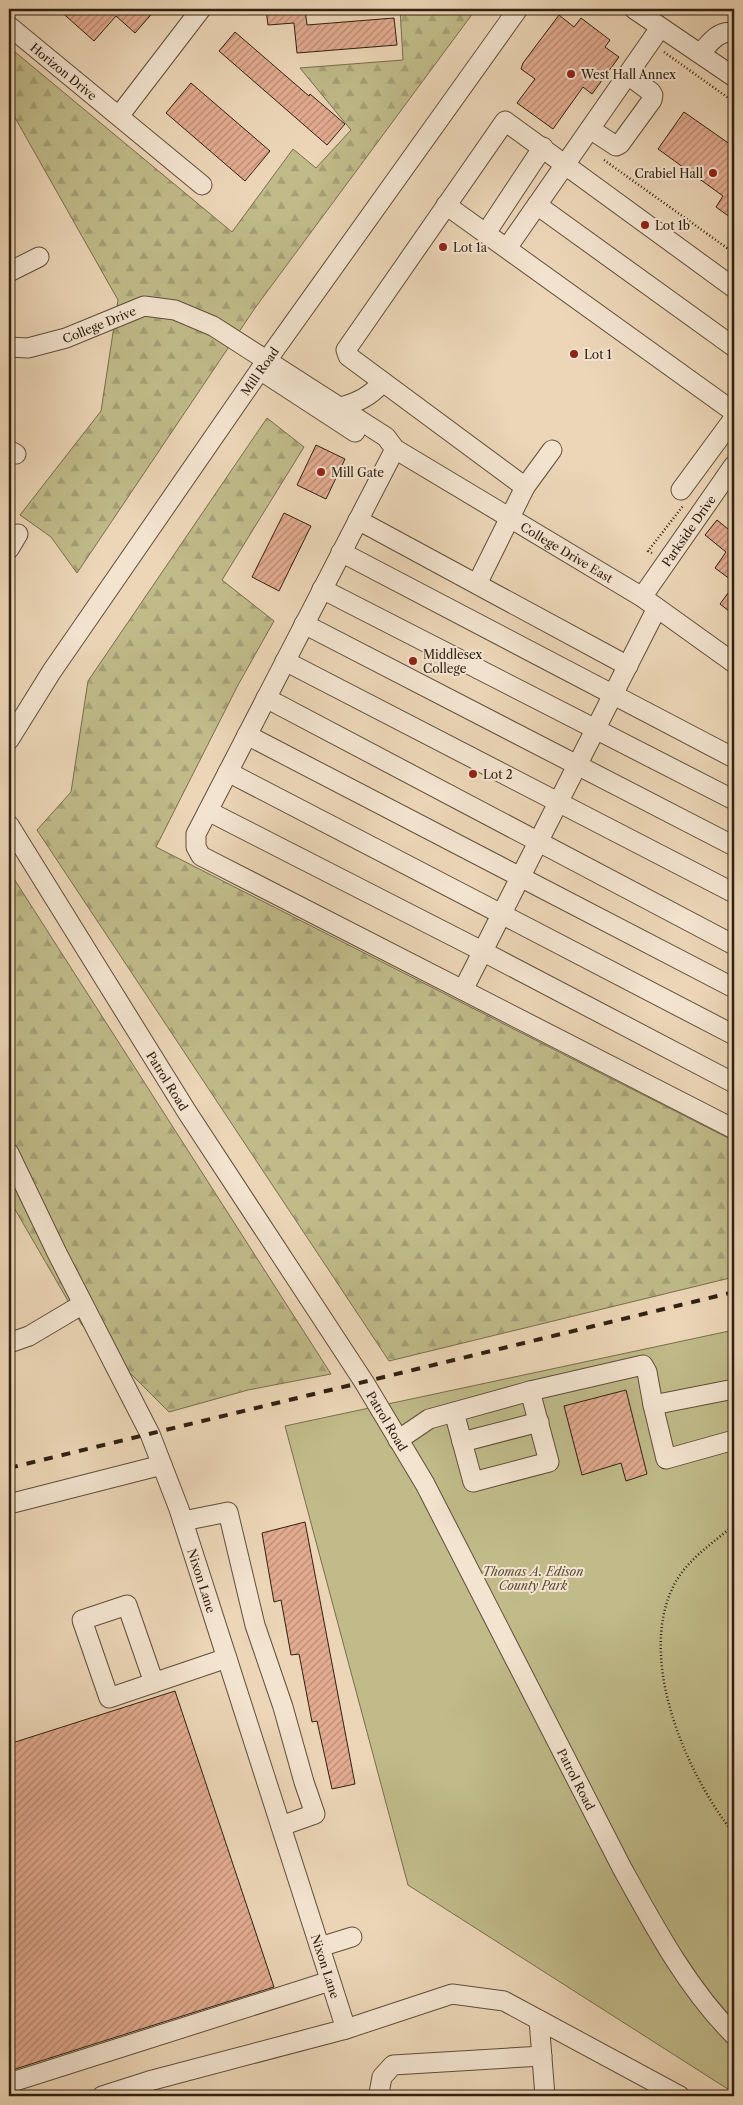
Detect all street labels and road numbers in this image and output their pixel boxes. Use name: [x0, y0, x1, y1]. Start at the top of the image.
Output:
street label: Horizon Drive: [28, 39, 100, 103]
street label: College Drive: [60, 303, 138, 346]
street label: Mill Road: [237, 343, 282, 398]
street label: Parkside Drive: [658, 492, 718, 569]
street label: College Drive East: [518, 518, 616, 586]
street label: Patrol Road: [144, 1048, 192, 1114]
street label: Patrol Road: [364, 1388, 411, 1454]
street label: Nixon Lane: [185, 1547, 219, 1615]
street label: Patrol Road: [554, 1746, 599, 1813]
street label: Nixon Lane: [308, 1932, 343, 2000]

